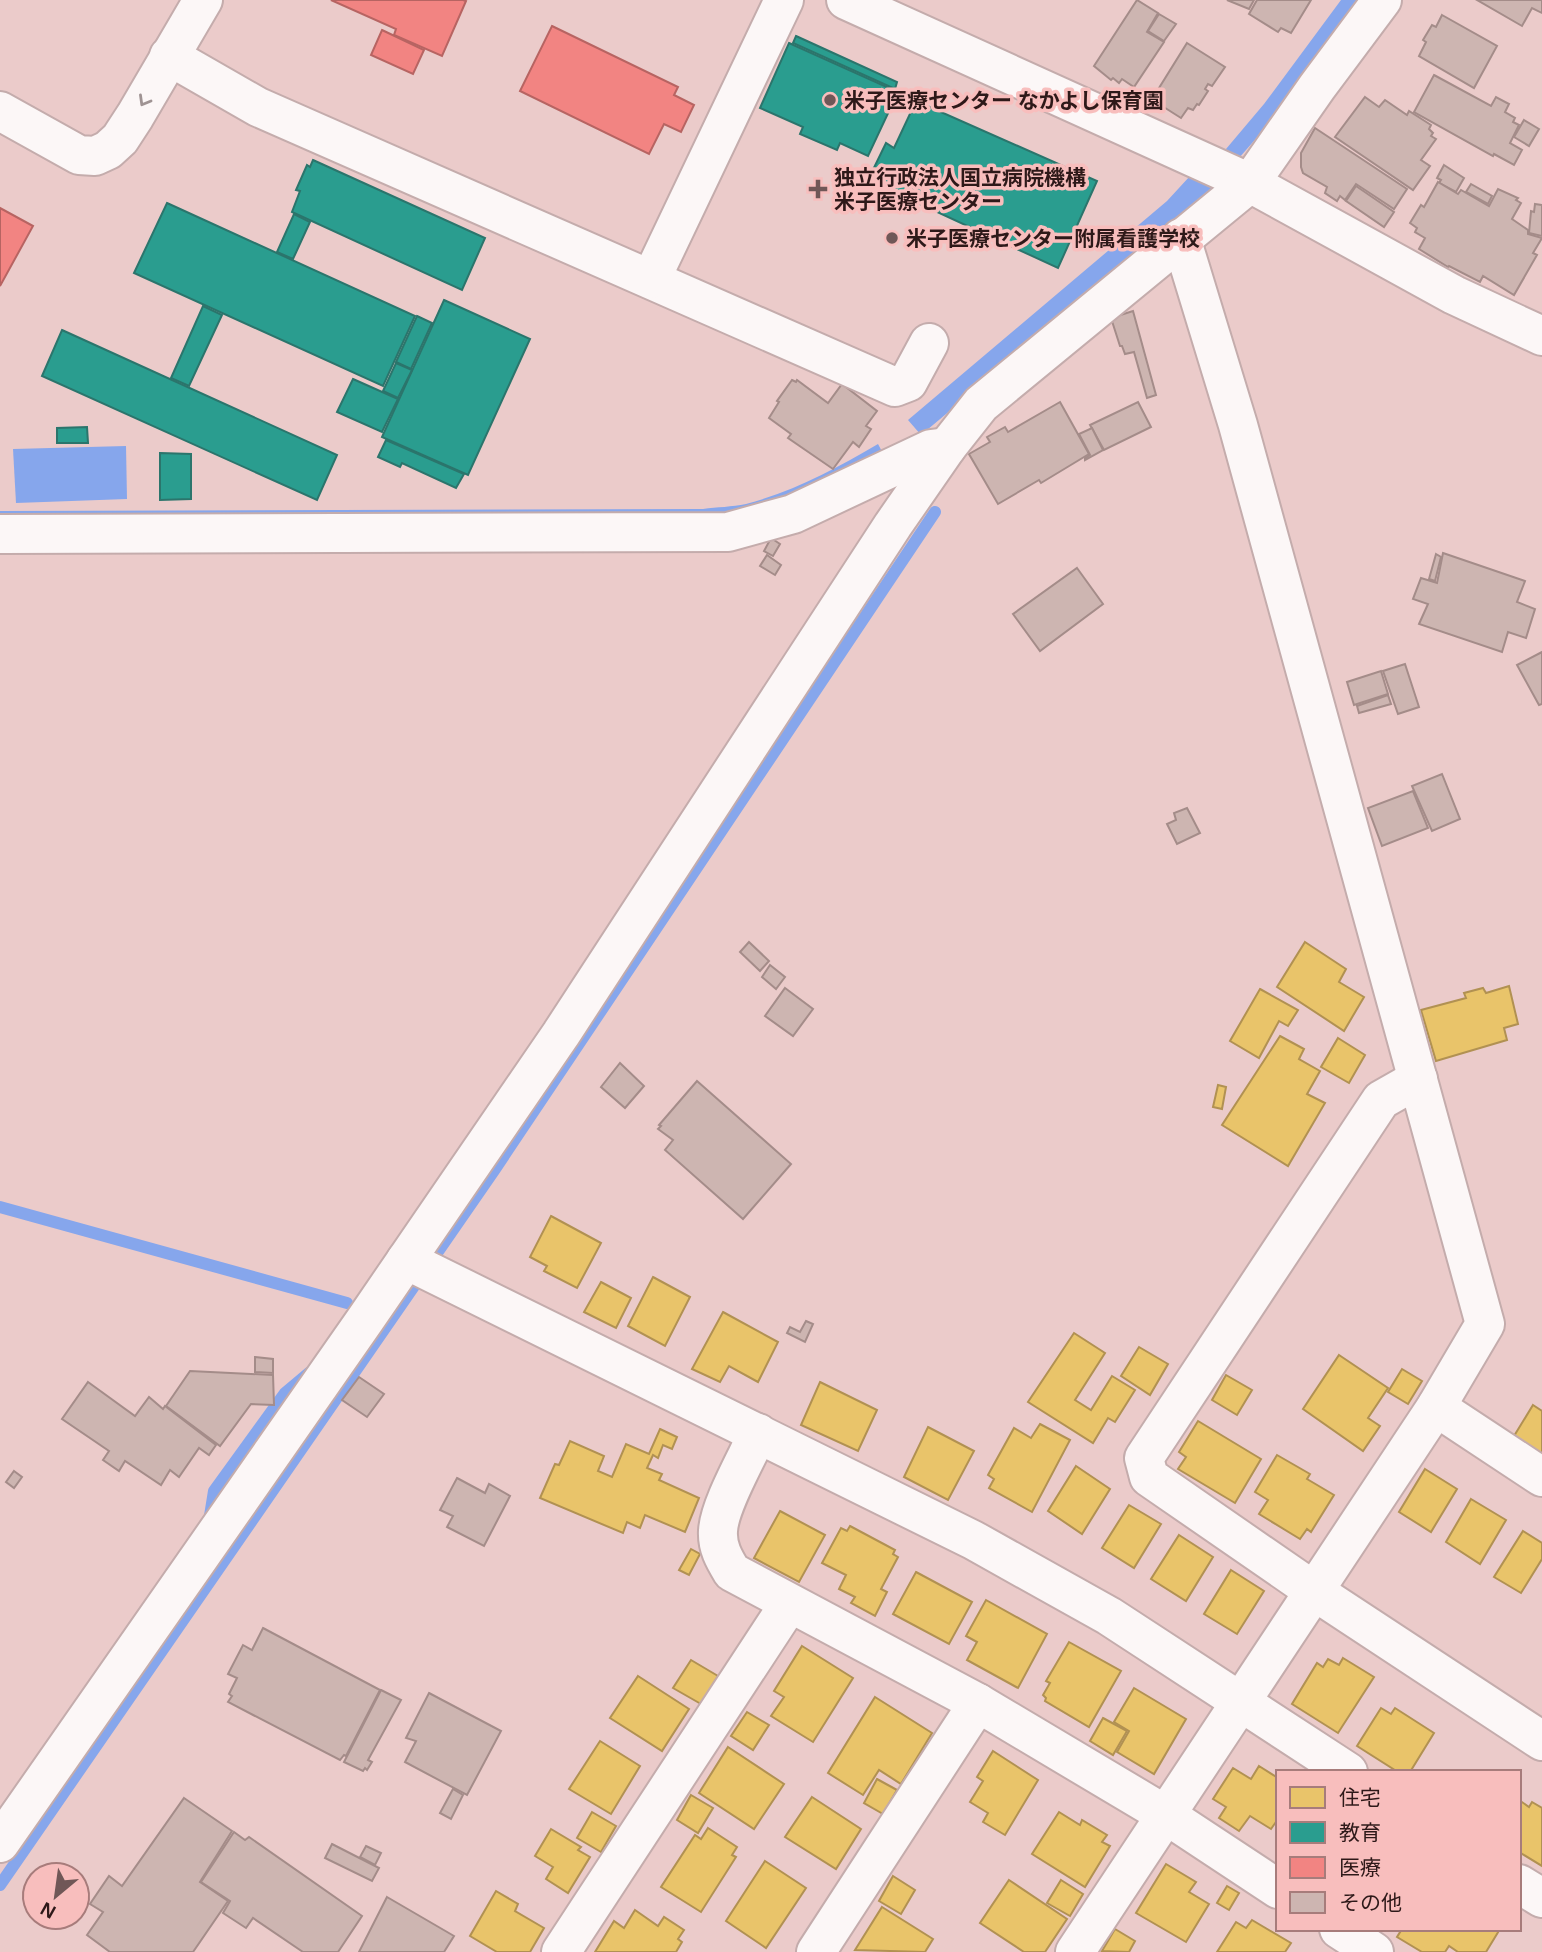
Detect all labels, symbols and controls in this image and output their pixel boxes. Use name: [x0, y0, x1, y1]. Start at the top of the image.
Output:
place label: 米子医療センター なかよし保育園: [844, 89, 1164, 112]
marker: 米子医療センター なかよし保育園: [822, 92, 838, 108]
one-way arrow: [139, 94, 152, 107]
place label: 独立行政法人国立病院機構 米子医療センター: [834, 166, 1086, 213]
marker: 独立行政法人国立病院機構 米子医療センター: [808, 179, 828, 199]
place label: 米子医療センター附属看護学校: [906, 227, 1200, 250]
marker: 米子医療センター附属看護学校: [884, 230, 900, 246]
legend: [1276, 1770, 1521, 1931]
text: 住宅: [1339, 1786, 1381, 1809]
text: 教育: [1339, 1821, 1381, 1844]
text: 医療: [1339, 1856, 1381, 1879]
north arrow: [21, 1861, 91, 1931]
text: その他: [1339, 1891, 1402, 1914]
text: N: [37, 1898, 59, 1923]

